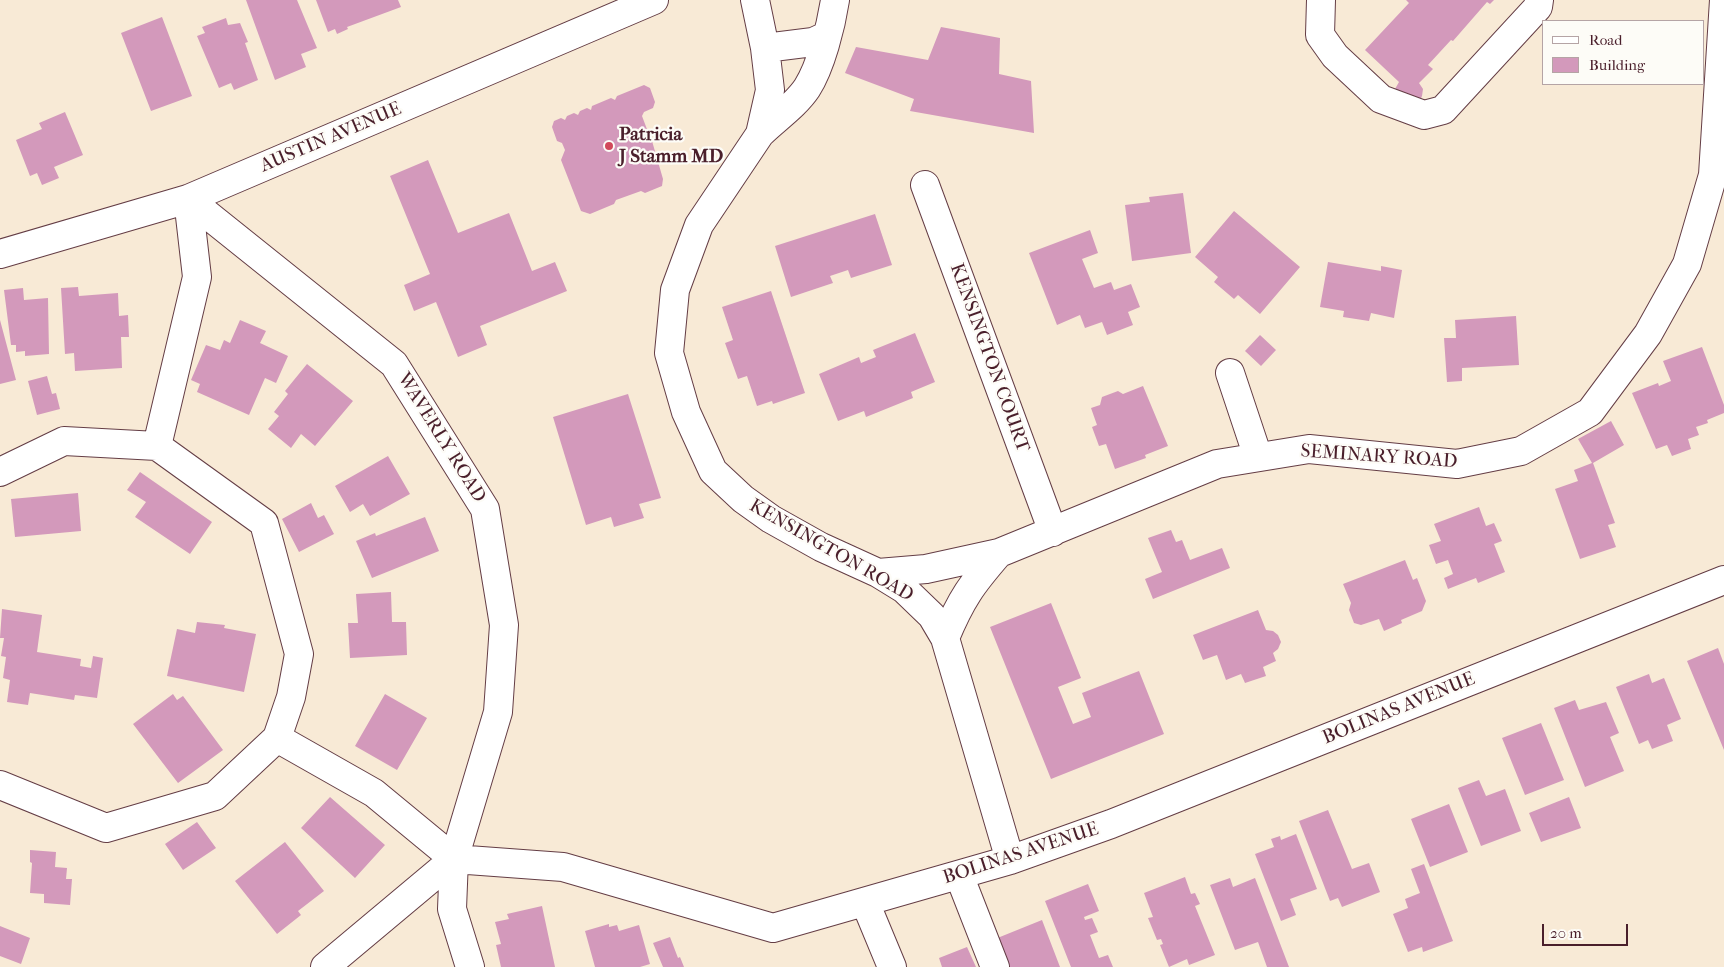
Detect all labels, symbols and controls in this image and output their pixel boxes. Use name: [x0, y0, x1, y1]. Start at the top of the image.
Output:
legend: [1542, 20, 1704, 85]
text: Road: [1589, 31, 1622, 49]
text: Building: [1589, 56, 1645, 74]
street label: AUSTIN AVENUE: [257, 98, 405, 178]
place label: Patricia J Stamm MD: [619, 124, 723, 168]
marker: Patricia J Stamm MD: [603, 140, 615, 152]
street label: KENSINGTON COURT: [944, 261, 1034, 455]
street label: WAVERLY ROAD: [392, 369, 490, 507]
street label: SEMINARY ROAD: [1300, 440, 1458, 474]
street label: KENSINGTON ROAD: [745, 495, 917, 607]
street label: BOLINAS AVENUE: [1320, 668, 1478, 750]
street label: BOLINAS AVENUE: [940, 818, 1102, 890]
scale bar: [1544, 914, 1630, 946]
text: 20 m: [1550, 924, 1582, 942]

